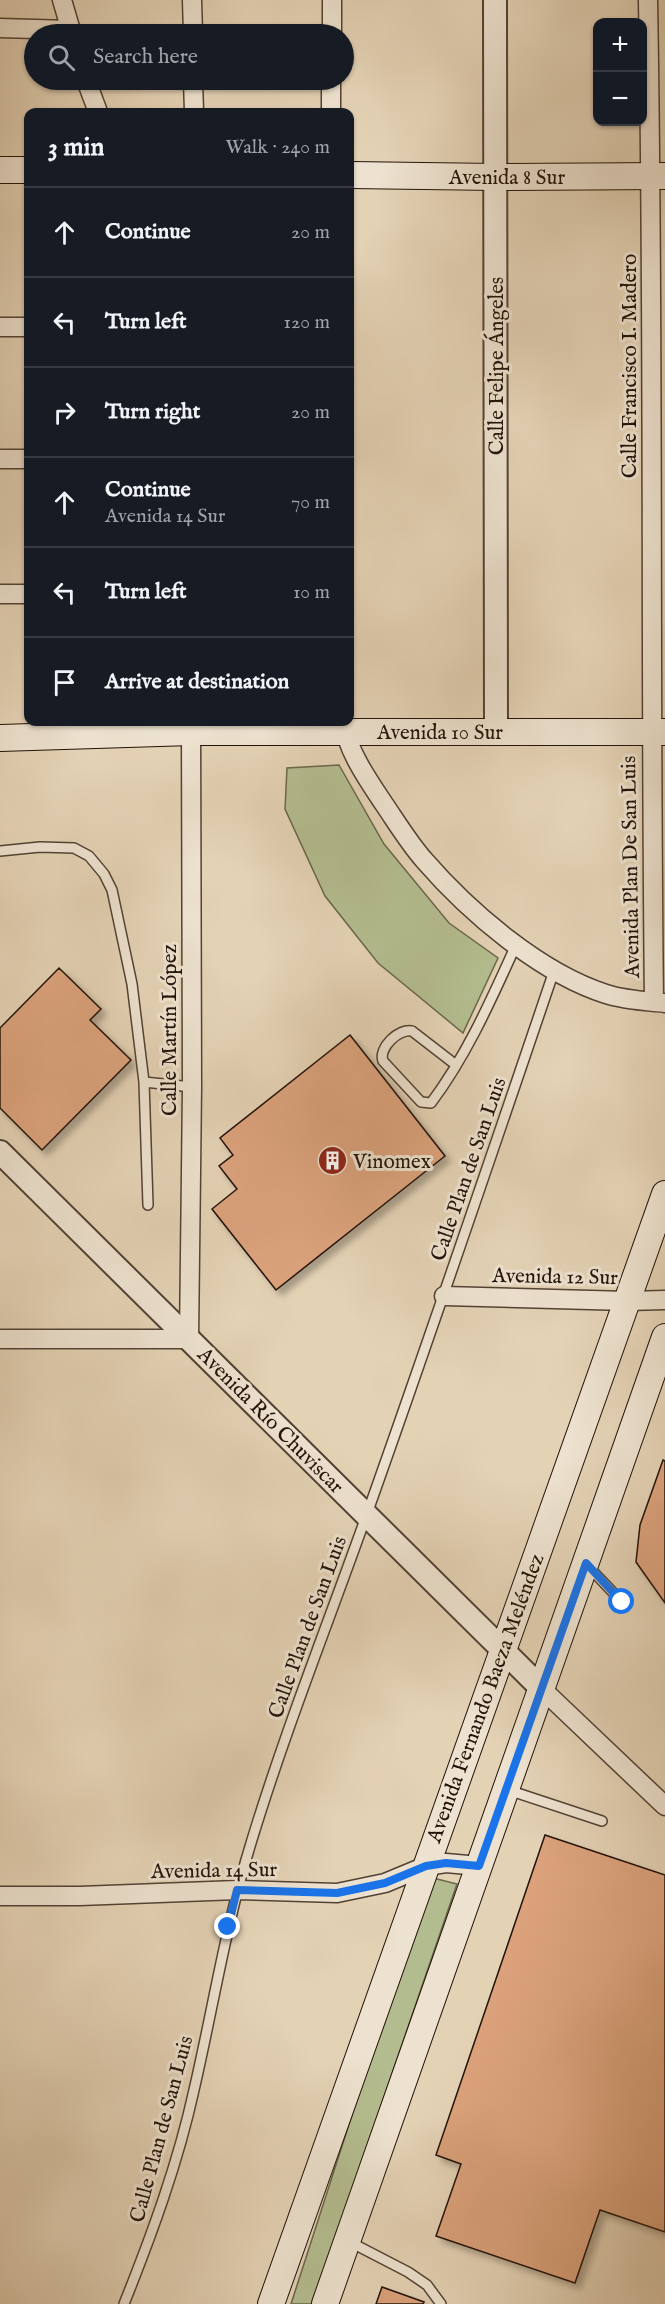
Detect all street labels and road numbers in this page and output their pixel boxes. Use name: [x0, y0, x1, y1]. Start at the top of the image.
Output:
street label: Avenida 8 Sur: [448, 165, 565, 192]
street label: Calle Francisco I. Madero: [617, 254, 644, 478]
street label: Calle Felipe Ángeles: [483, 277, 511, 455]
street label: Avenida 10 Sur: [376, 720, 503, 747]
street label: Avenida Plan De San Luis: [616, 756, 647, 979]
street label: Calle Martín López: [157, 944, 184, 1116]
street label: Calle Plan de San Luis: [425, 1074, 513, 1265]
street label: Avenida 12 Sur: [491, 1263, 618, 1292]
street label: Avenida Río Chuviscar: [190, 1341, 349, 1500]
street label: Calle Plan de San Luis: [263, 1533, 354, 1722]
street label: Avenida Fernando Baeza Meléndez: [421, 1550, 551, 1848]
street label: Avenida 14 Sur: [150, 1857, 278, 1886]
street label: Calle Plan de San Luis: [125, 2033, 200, 2226]

